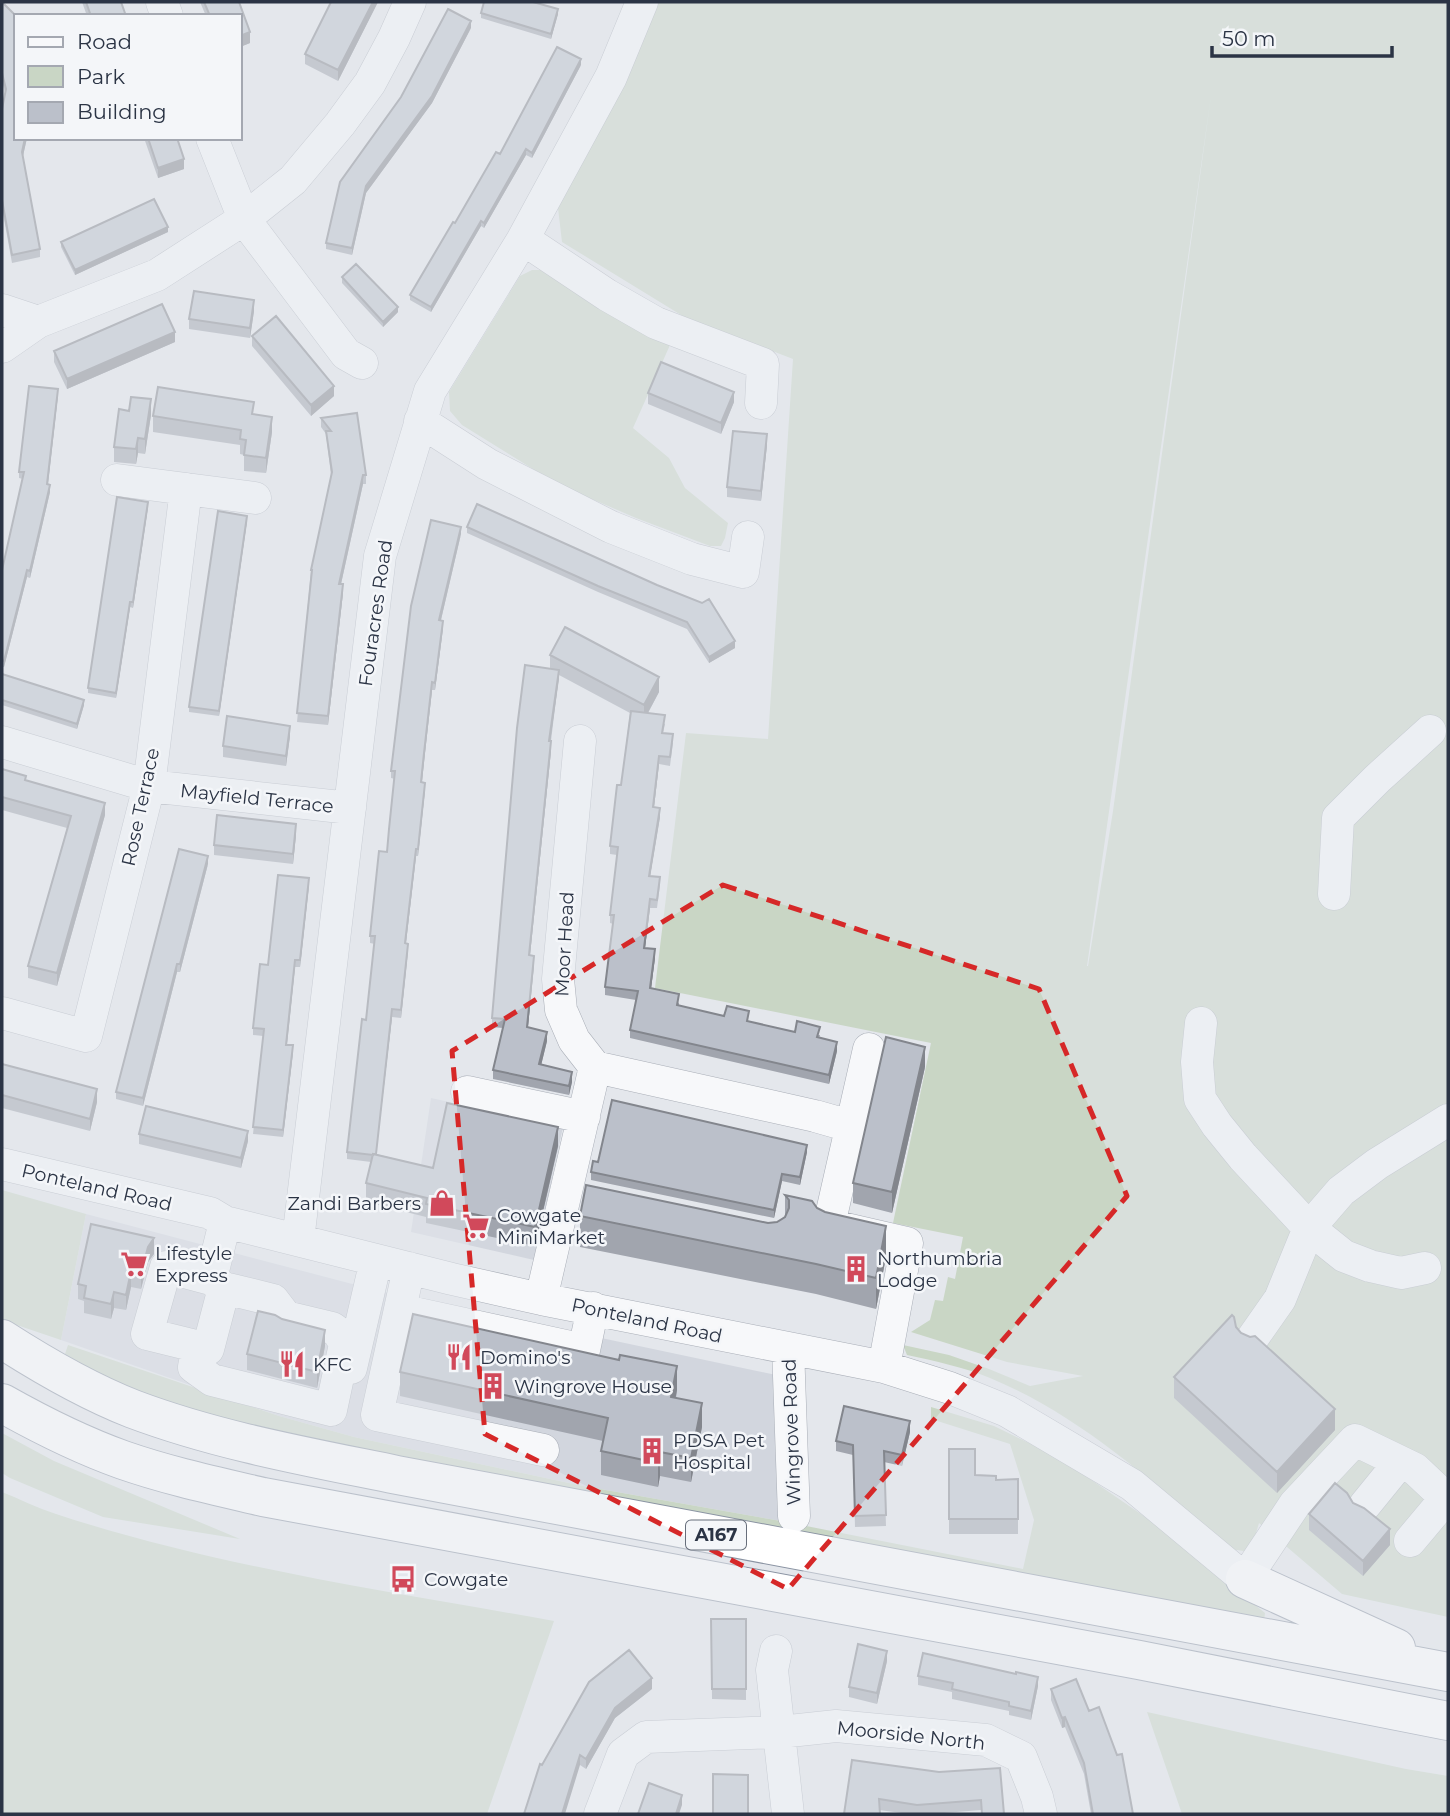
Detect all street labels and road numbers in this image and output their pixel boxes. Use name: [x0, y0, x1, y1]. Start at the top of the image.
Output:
street label: Fouracres Road: [354, 538, 397, 688]
street label: Rose Terrace: [117, 746, 164, 868]
street label: Mayfield Terrace: [179, 779, 335, 818]
street label: Moor Head: [550, 891, 579, 997]
street label: Ponteland Road: [19, 1159, 174, 1216]
street label: Ponteland Road: [569, 1293, 724, 1348]
street label: Wingrove Road: [777, 1358, 806, 1506]
road number: A167: [686, 1520, 746, 1550]
street label: Moorside North: [836, 1716, 986, 1755]

